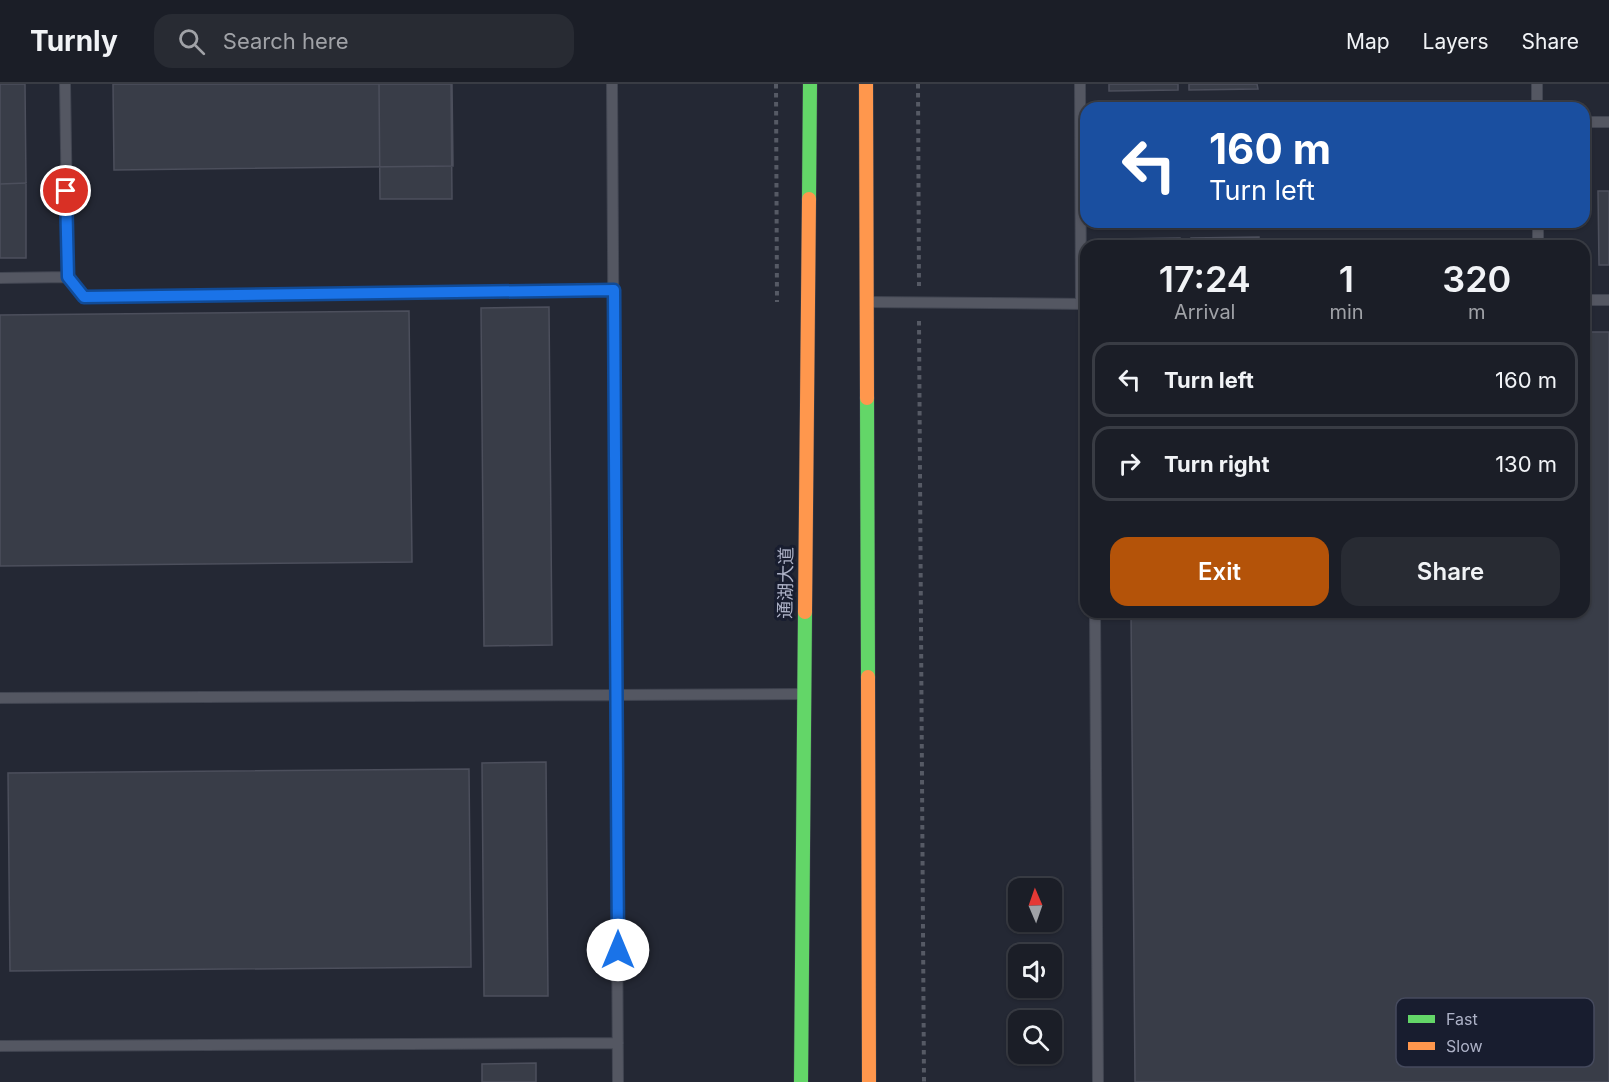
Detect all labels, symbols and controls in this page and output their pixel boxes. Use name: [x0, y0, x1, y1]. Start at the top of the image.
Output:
search box: [154, 14, 574, 68]
text: Turnly: [30, 24, 118, 58]
icon: search: [175, 25, 208, 58]
text: Search here: [223, 28, 349, 54]
text: Map: [1346, 29, 1390, 54]
text: Layers: [1423, 29, 1489, 54]
text: Share: [1522, 29, 1579, 54]
text: 160 m: [1209, 123, 1331, 174]
icon: left: [1110, 126, 1188, 204]
pin: [40, 165, 91, 216]
icon: arrive: [49, 174, 82, 207]
text: Turn left: [1209, 174, 1315, 207]
text: 17:24: [1159, 257, 1251, 301]
text: 1: [1339, 257, 1354, 301]
text: 320: [1442, 257, 1511, 301]
text: Arrival: [1174, 300, 1235, 324]
text: min: [1329, 300, 1364, 324]
text: m: [1468, 300, 1486, 324]
icon: left: [1113, 363, 1146, 396]
text: Turn left: [1164, 367, 1254, 393]
text: 160 m: [1495, 367, 1557, 393]
icon: right: [1113, 447, 1146, 480]
text: Turn right: [1164, 451, 1270, 477]
text: 130 m: [1495, 451, 1557, 477]
button: Exit: [1110, 537, 1329, 606]
button: Share: [1341, 537, 1560, 606]
street label: 通湖大道: [774, 547, 797, 619]
north arrow: [1008, 878, 1062, 932]
map controls: [1008, 878, 1062, 1064]
position arrow: [586, 918, 650, 982]
button: sound: [1008, 944, 1062, 998]
legend: [1396, 998, 1594, 1067]
text: Fast: [1446, 1009, 1478, 1029]
button: search: [1008, 1010, 1062, 1064]
text: Slow: [1446, 1036, 1483, 1056]

